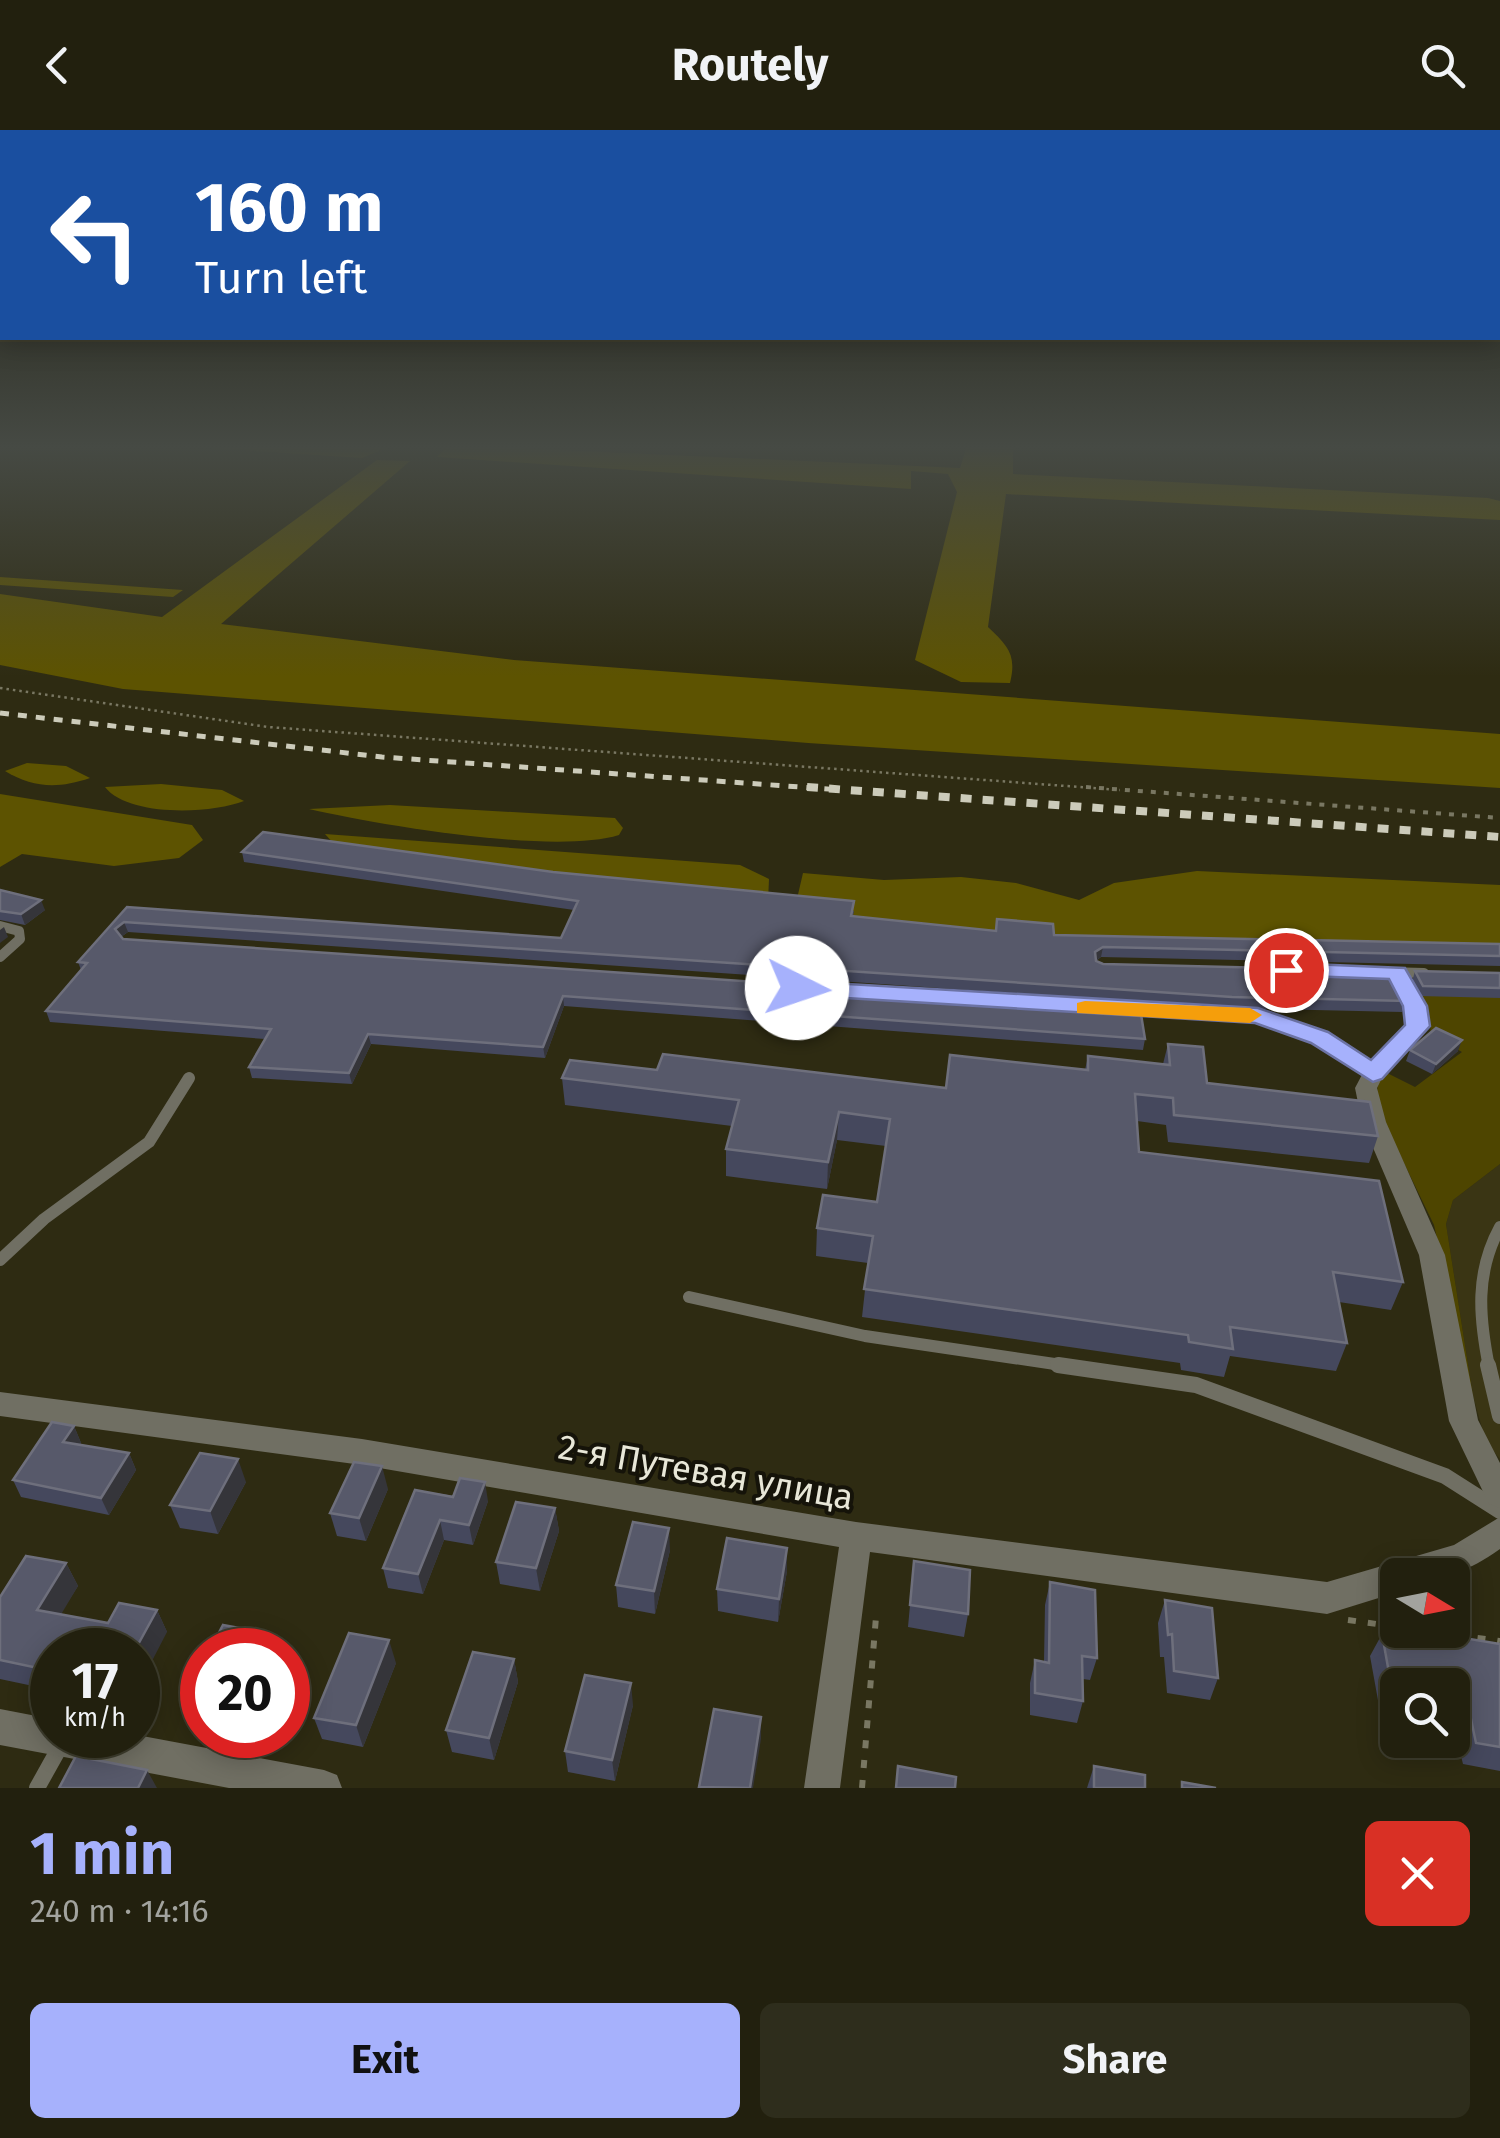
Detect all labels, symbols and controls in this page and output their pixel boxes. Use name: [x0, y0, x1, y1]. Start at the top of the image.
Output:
icon: back: [30, 38, 85, 93]
text: Routely: [672, 38, 828, 92]
icon: search: [1415, 38, 1470, 93]
text: 160 m: [195, 166, 384, 250]
icon: left: [30, 170, 160, 300]
text: Turn left: [195, 251, 367, 305]
pin: [1244, 928, 1329, 1013]
position arrow: [745, 936, 849, 1040]
icon: arrive: [1259, 943, 1314, 998]
street label: 2-я Путевая улица: [555, 1425, 857, 1519]
north arrow: [1380, 1558, 1470, 1648]
map controls: [1380, 1558, 1470, 1758]
speed limit sign: 20: [180, 1628, 310, 1758]
text: 17: [72, 1651, 118, 1711]
button: search: [1380, 1668, 1470, 1758]
text: km/h: [64, 1703, 126, 1733]
text: 1 min: [30, 1818, 174, 1890]
button: close: [1365, 1821, 1470, 1926]
text: 240 m · 14:16: [30, 1892, 209, 1930]
button: Exit: [30, 2003, 740, 2118]
button: Share: [760, 2003, 1470, 2118]

